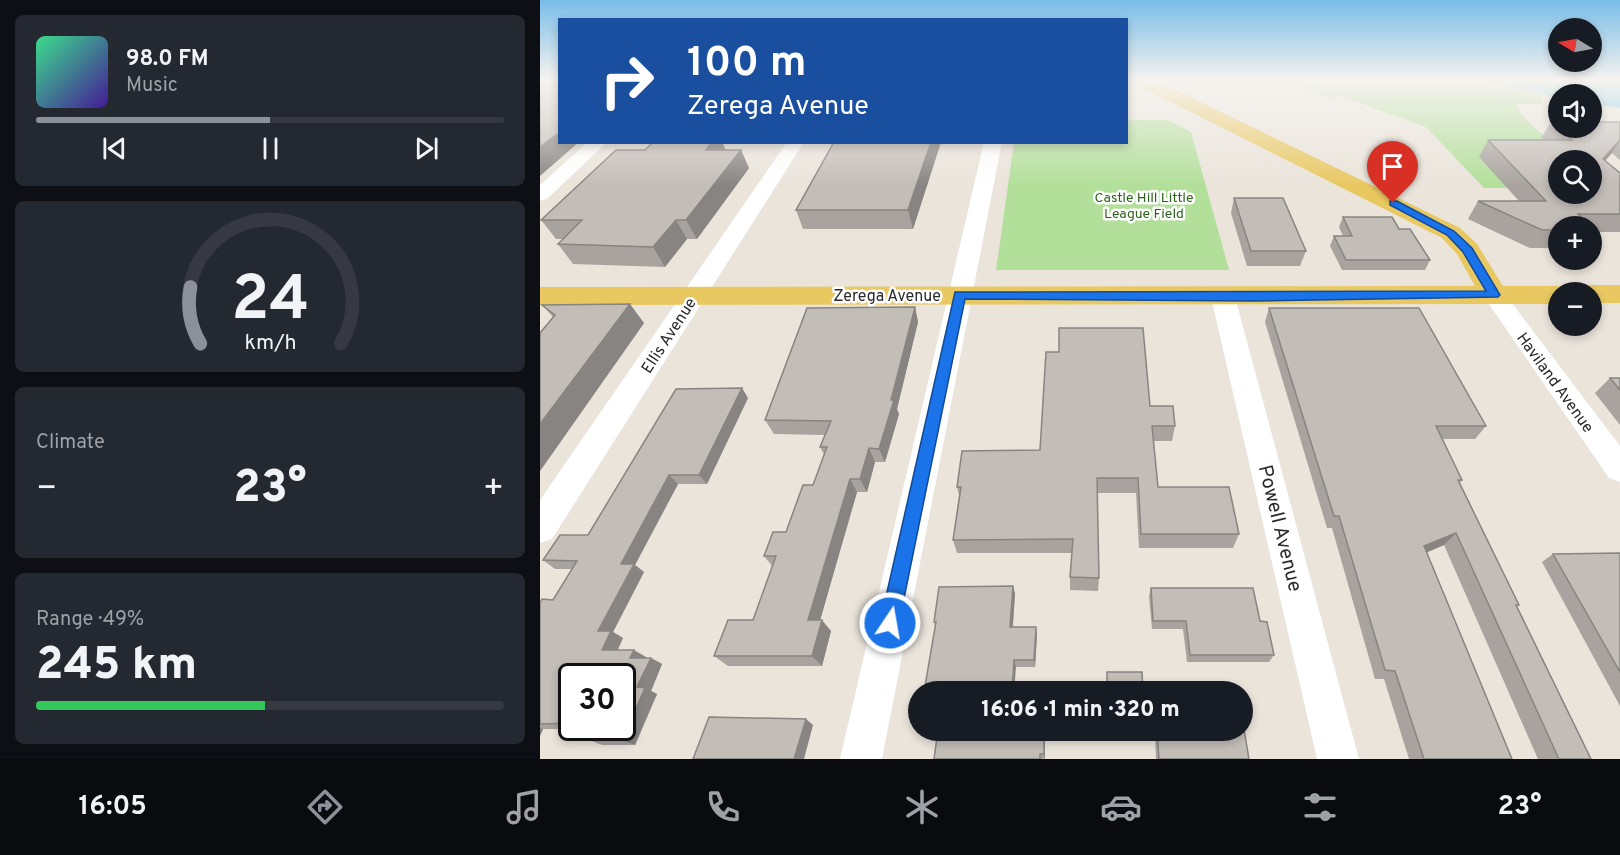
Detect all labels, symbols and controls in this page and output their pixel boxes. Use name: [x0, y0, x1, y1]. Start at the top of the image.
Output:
north arrow: [1548, 18, 1602, 72]
map controls: [1548, 18, 1602, 336]
text: 100 m: [687, 38, 806, 91]
icon: right: [588, 42, 666, 120]
text: 98.0 FM: [126, 46, 209, 73]
text: Music: [126, 73, 178, 99]
button: sound: [1548, 84, 1602, 138]
text: Zerega Avenue: [687, 90, 869, 124]
icon: previous: [98, 132, 131, 165]
icon: pause: [254, 132, 287, 165]
icon: next: [410, 132, 443, 165]
pin: [1367, 141, 1418, 203]
icon: arrive: [1376, 150, 1409, 183]
button: search: [1548, 150, 1602, 204]
park label: Castle Hill Little League Field: [1094, 190, 1194, 223]
button: +: [1548, 216, 1602, 270]
text: 24: [231, 263, 309, 342]
button: −: [1548, 282, 1602, 336]
street label: Zerega Avenue: [833, 287, 941, 307]
street label: Ellis Avenue: [638, 295, 702, 378]
street label: Haviland Avenue: [1511, 329, 1597, 437]
text: km/h: [244, 330, 296, 357]
text: Climate: [36, 430, 105, 456]
text: 23°: [233, 461, 307, 518]
street label: Powell Avenue: [1251, 462, 1307, 595]
text: −: [36, 469, 57, 511]
text: +: [483, 469, 504, 511]
position arrow: [858, 591, 922, 655]
text: Range · 49%: [36, 607, 144, 633]
text: 245 km: [36, 638, 197, 695]
speed limit sign: 30: [558, 663, 636, 741]
text: 16:06 · 1 min · 320 m: [981, 697, 1180, 724]
icon: directions: [304, 786, 346, 828]
icon: music: [503, 786, 545, 828]
icon: phone: [702, 786, 744, 828]
icon: climate: [901, 786, 943, 828]
icon: car: [1100, 786, 1142, 828]
icon: filters: [1299, 786, 1341, 828]
text: 16:05: [78, 790, 147, 824]
text: 23°: [1497, 790, 1541, 824]

